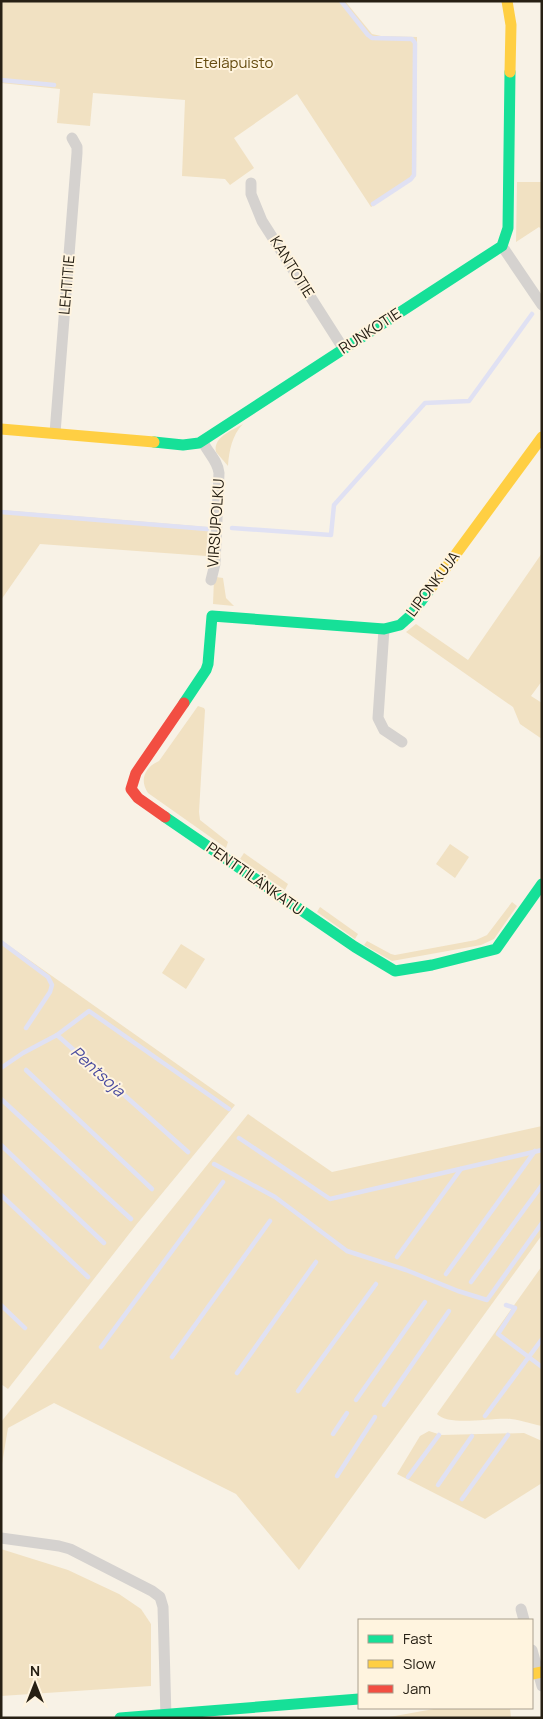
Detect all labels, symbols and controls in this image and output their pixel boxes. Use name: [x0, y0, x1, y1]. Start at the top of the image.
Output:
park label: Eteläpuisto: [195, 52, 273, 73]
street label: KANTOTIE: [265, 232, 320, 302]
street label: LEHTITIE: [53, 254, 80, 316]
street label: RUNKOTIE: [335, 303, 405, 359]
street label: VIRSUPOLKU: [202, 478, 229, 568]
street label: LIPONKUJA: [401, 546, 464, 621]
street label: PENTTILÄNKATU: [202, 837, 308, 920]
water label: Pentsoja: [66, 1041, 130, 1102]
legend: [358, 1619, 533, 1709]
text: Fast: [403, 1628, 432, 1649]
text: Slow: [403, 1653, 436, 1674]
north arrow: [10, 1659, 60, 1709]
text: N: [30, 1661, 40, 1680]
text: Jam: [403, 1678, 431, 1699]

